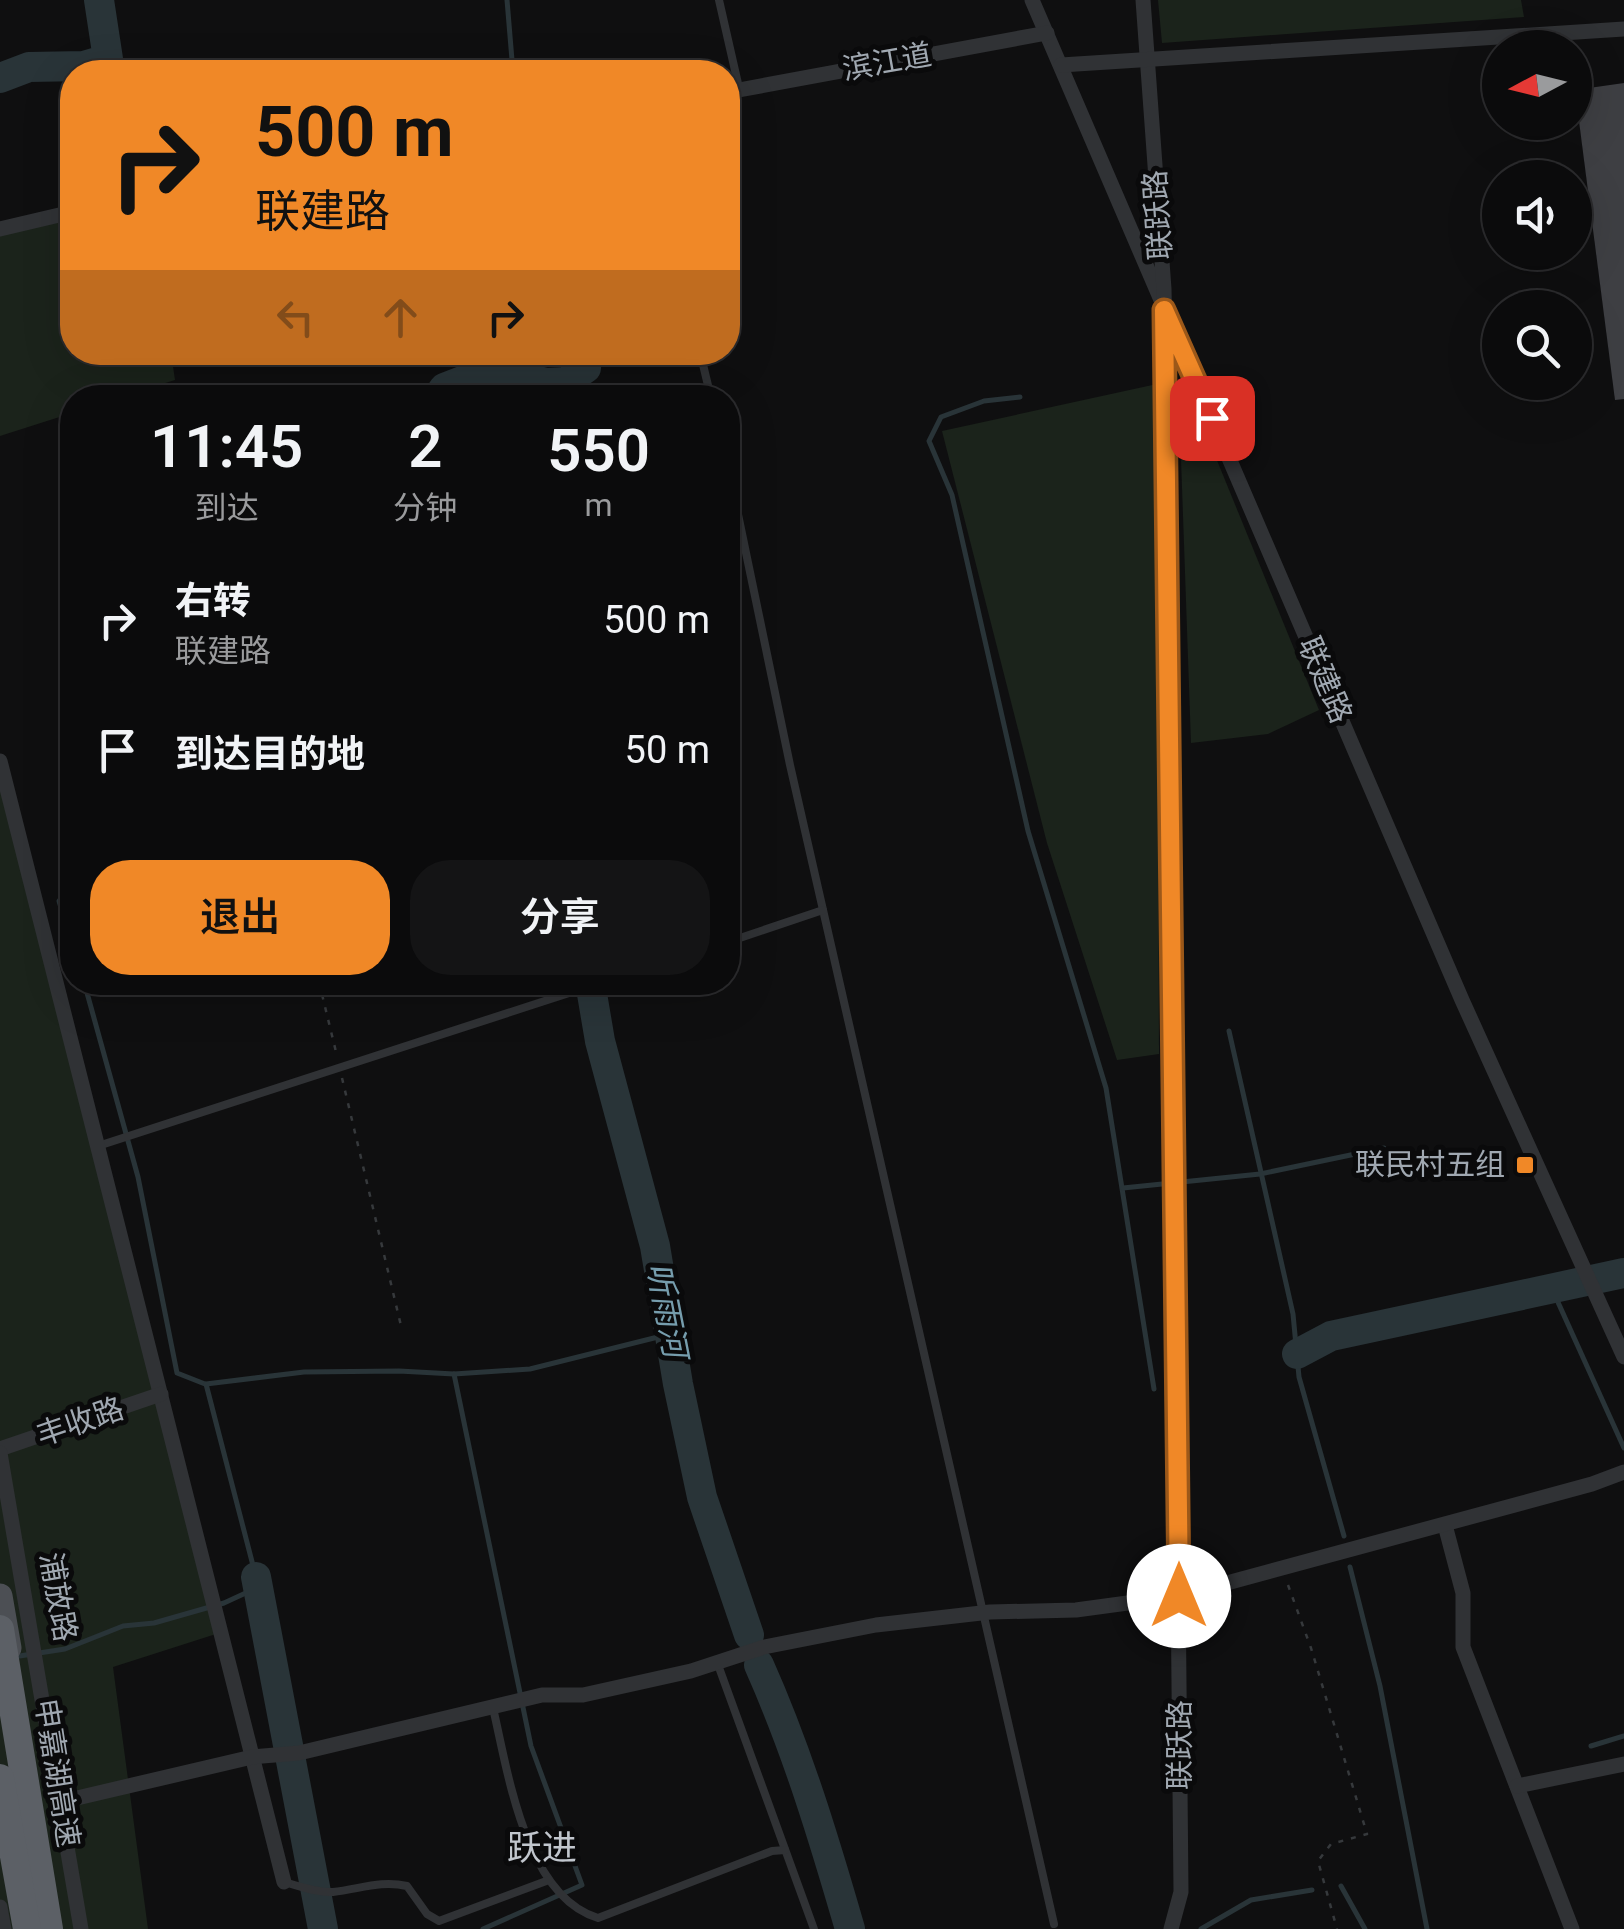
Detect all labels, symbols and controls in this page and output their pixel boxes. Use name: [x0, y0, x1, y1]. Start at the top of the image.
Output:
north arrow: [1482, 30, 1592, 140]
map controls: [1482, 30, 1592, 400]
street label: 滨江道: [840, 36, 934, 87]
text: 500 m: [255, 91, 454, 173]
icon: right: [90, 100, 220, 230]
button: sound: [1482, 160, 1592, 270]
street label: 联跃路: [1137, 169, 1178, 261]
text: 联建路: [255, 185, 390, 238]
icon: left: [268, 290, 323, 345]
icon: ahead: [373, 290, 428, 345]
icon: right: [478, 290, 533, 345]
button: search: [1482, 290, 1592, 400]
pin: [1170, 376, 1255, 461]
icon: arrive: [1185, 391, 1240, 446]
text: 11:45: [150, 411, 303, 482]
text: 2: [408, 411, 442, 482]
text: 550: [547, 415, 650, 486]
text: m: [585, 486, 613, 524]
text: 到达: [195, 489, 259, 527]
text: 分钟: [393, 489, 457, 527]
text: 右转: [175, 579, 251, 623]
icon: right: [90, 593, 145, 648]
text: 500 m: [603, 598, 710, 642]
text: 联建路: [175, 632, 271, 670]
street label: 联建路: [1292, 632, 1359, 728]
icon: arrive: [90, 723, 145, 778]
text: 50 m: [625, 728, 710, 772]
text: 到达目的地: [175, 732, 365, 776]
button: 退出: [90, 860, 390, 975]
button: 分享: [410, 860, 710, 975]
place label: 联民村五组: [1355, 1147, 1505, 1182]
marker: 联民村五组: [1514, 1154, 1536, 1176]
water label: 听雨河: [639, 1259, 696, 1367]
street label: 丰收路: [32, 1390, 128, 1453]
position arrow: [1127, 1544, 1231, 1648]
street label: 浦放路: [33, 1550, 84, 1644]
street label: 申嘉湖高速: [28, 1696, 87, 1850]
street label: 联跃路: [1162, 1700, 1197, 1790]
district label: 跃进: [507, 1828, 577, 1869]

